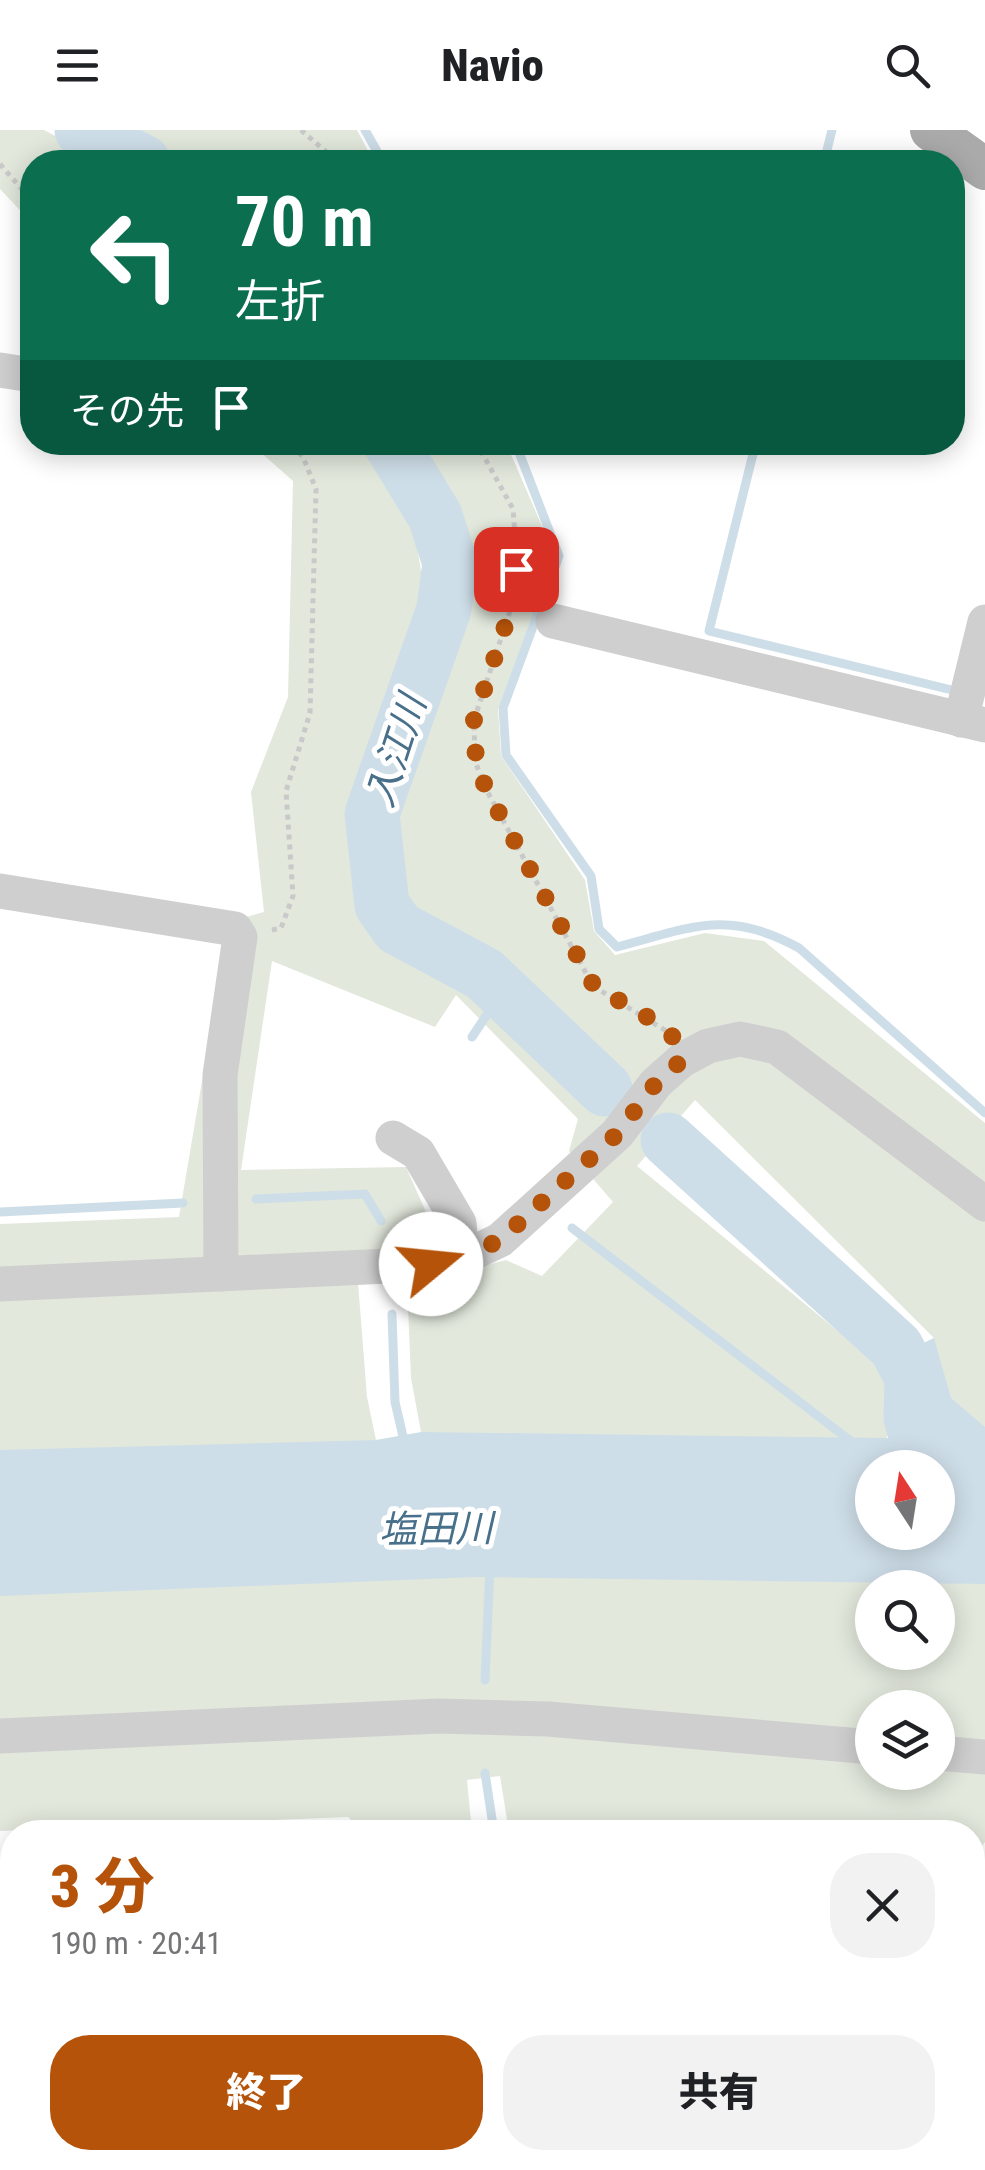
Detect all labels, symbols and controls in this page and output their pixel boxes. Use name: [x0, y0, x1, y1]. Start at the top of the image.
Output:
icon: menu: [50, 38, 105, 93]
icon: search: [880, 38, 935, 93]
text: Navio: [441, 39, 544, 92]
text: 70 m: [235, 181, 374, 263]
icon: left: [70, 190, 200, 320]
text: 左折: [235, 275, 325, 328]
icon: arrive: [204, 380, 259, 435]
text: その先: [70, 389, 184, 433]
pin: [474, 527, 559, 612]
icon: arrive: [489, 542, 544, 597]
water label: 入江川: [357, 686, 436, 812]
position arrow: [379, 1212, 483, 1316]
north arrow: [855, 1450, 955, 1550]
map controls: [855, 1450, 955, 1790]
water label: 塩田川: [379, 1506, 497, 1552]
button: search: [855, 1570, 955, 1670]
button: layers: [855, 1690, 955, 1790]
text: 3 分: [50, 1851, 154, 1922]
button: close: [830, 1853, 935, 1958]
text: 190 m · 20:41: [50, 1924, 222, 1962]
button: 終了: [50, 2035, 483, 2150]
button: 共有: [503, 2035, 935, 2150]

